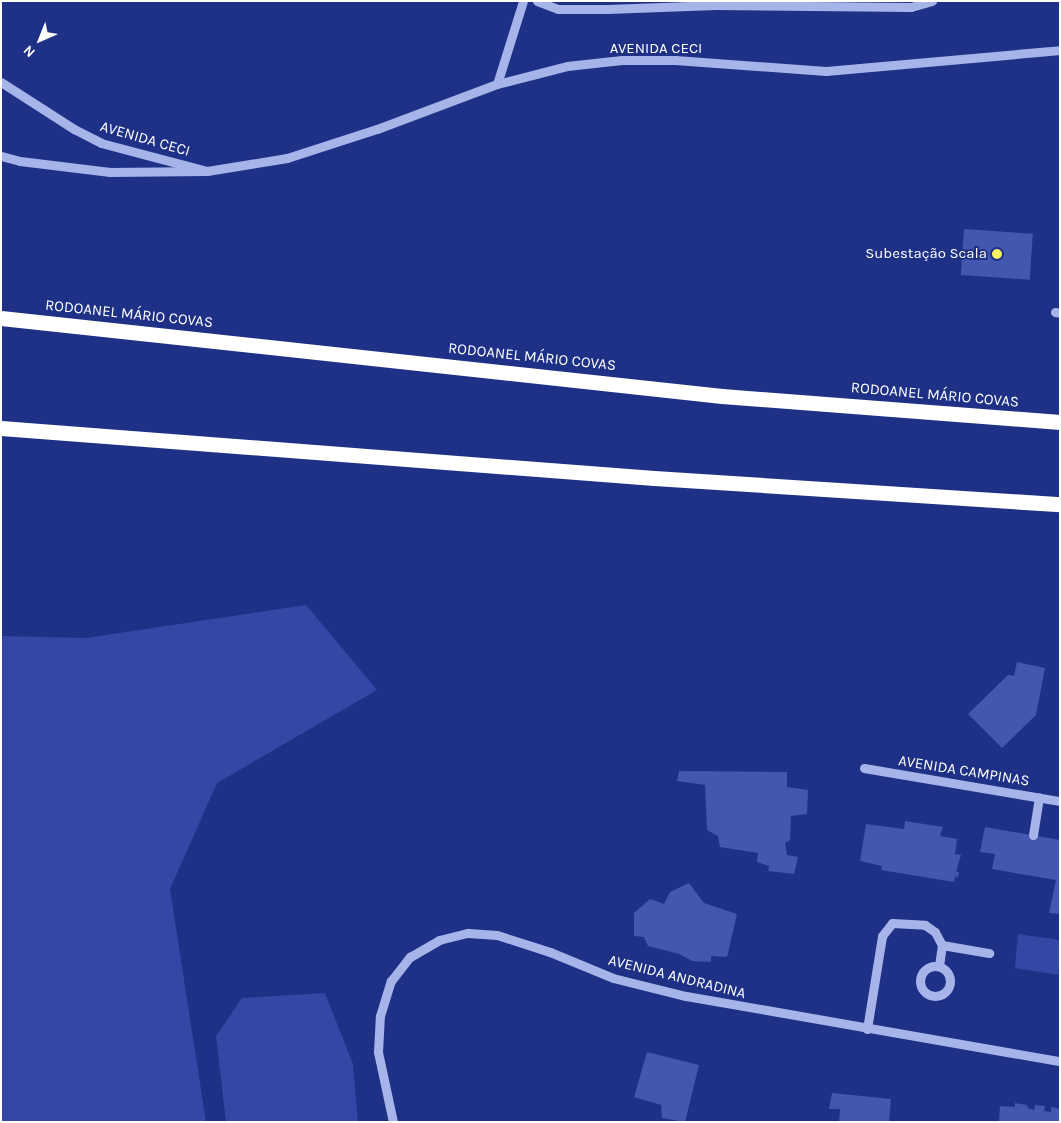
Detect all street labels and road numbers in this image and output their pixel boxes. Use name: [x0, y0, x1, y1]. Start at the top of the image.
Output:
street label: AVENIDA CECI: [610, 40, 702, 58]
street label: AVENIDA CECI: [98, 118, 192, 160]
street label: RODOANEL MÁRIO COVAS: [44, 296, 214, 332]
street label: RODOANEL MÁRIO COVAS: [447, 339, 617, 375]
street label: RODOANEL MÁRIO COVAS: [850, 379, 1020, 411]
street label: AVENIDA CAMPINAS: [897, 752, 1031, 790]
street label: AVENIDA ANDRADINA: [606, 951, 748, 1003]

